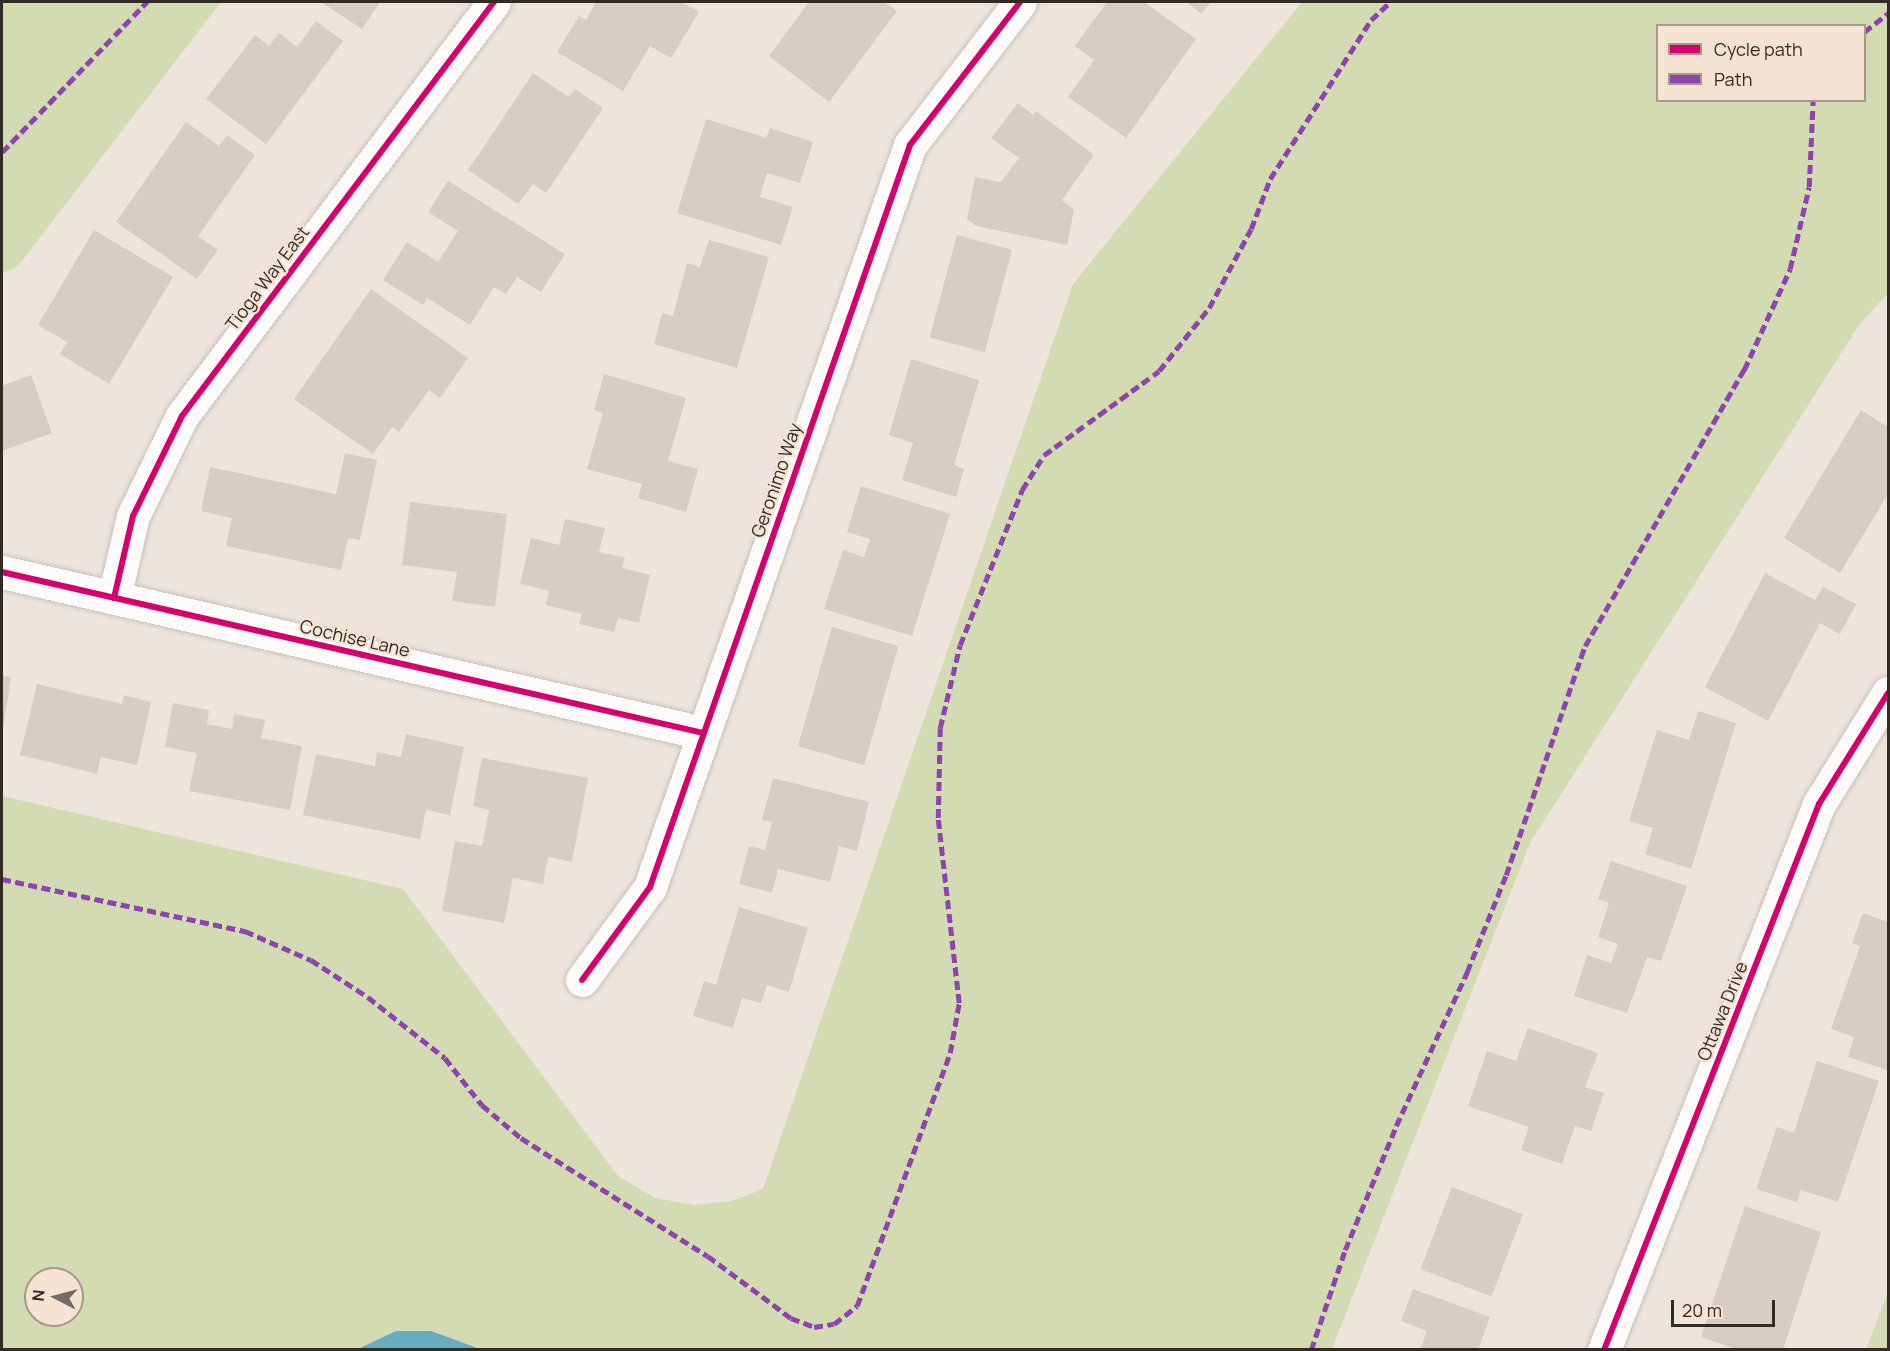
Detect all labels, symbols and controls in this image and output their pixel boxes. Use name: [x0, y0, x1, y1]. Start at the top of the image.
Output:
legend: [1656, 24, 1866, 102]
text: Cycle path: [1714, 37, 1803, 61]
text: Path: [1714, 67, 1752, 91]
street label: Tioga Way East: [221, 221, 313, 335]
street label: Geronimo Way: [746, 420, 806, 540]
street label: Cochise Lane: [298, 615, 412, 661]
street label: Ottawa Drive: [1692, 958, 1752, 1064]
north arrow: [24, 1267, 84, 1327]
text: N: [27, 1288, 50, 1302]
scale bar: [1674, 1288, 1778, 1326]
text: 20 m: [1682, 1298, 1722, 1322]

